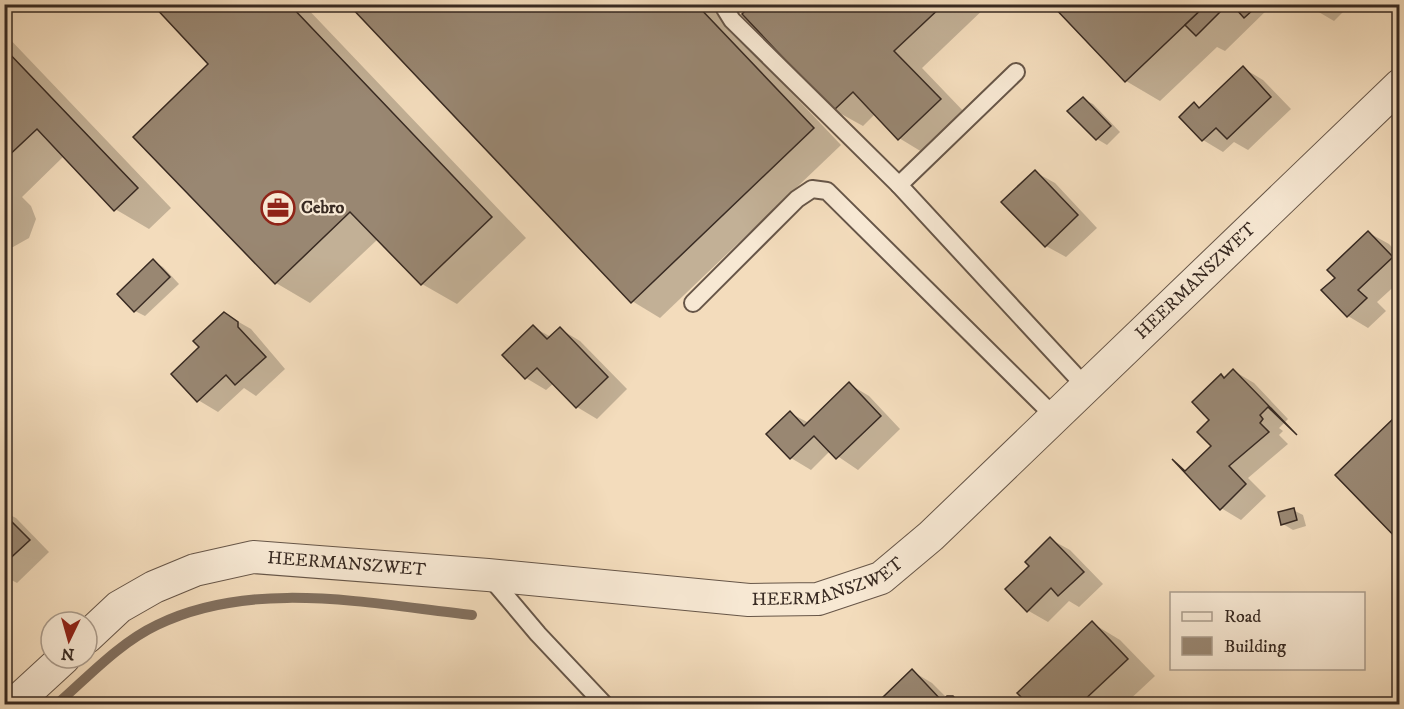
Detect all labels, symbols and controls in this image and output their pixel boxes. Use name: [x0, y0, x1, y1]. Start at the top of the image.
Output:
office icon: Cebro: [260, 190, 296, 226]
place label: Cebro: [301, 197, 344, 219]
street label: HEERMANSZWET: [1131, 218, 1261, 344]
street label: HEERMANSZWET: [267, 547, 427, 581]
street label: HEERMANSZWET: [751, 552, 908, 611]
legend: [1170, 592, 1365, 670]
text: Road: [1224, 606, 1261, 628]
north arrow: [39, 610, 99, 670]
text: Building: [1224, 636, 1286, 658]
text: N: [60, 643, 75, 664]

